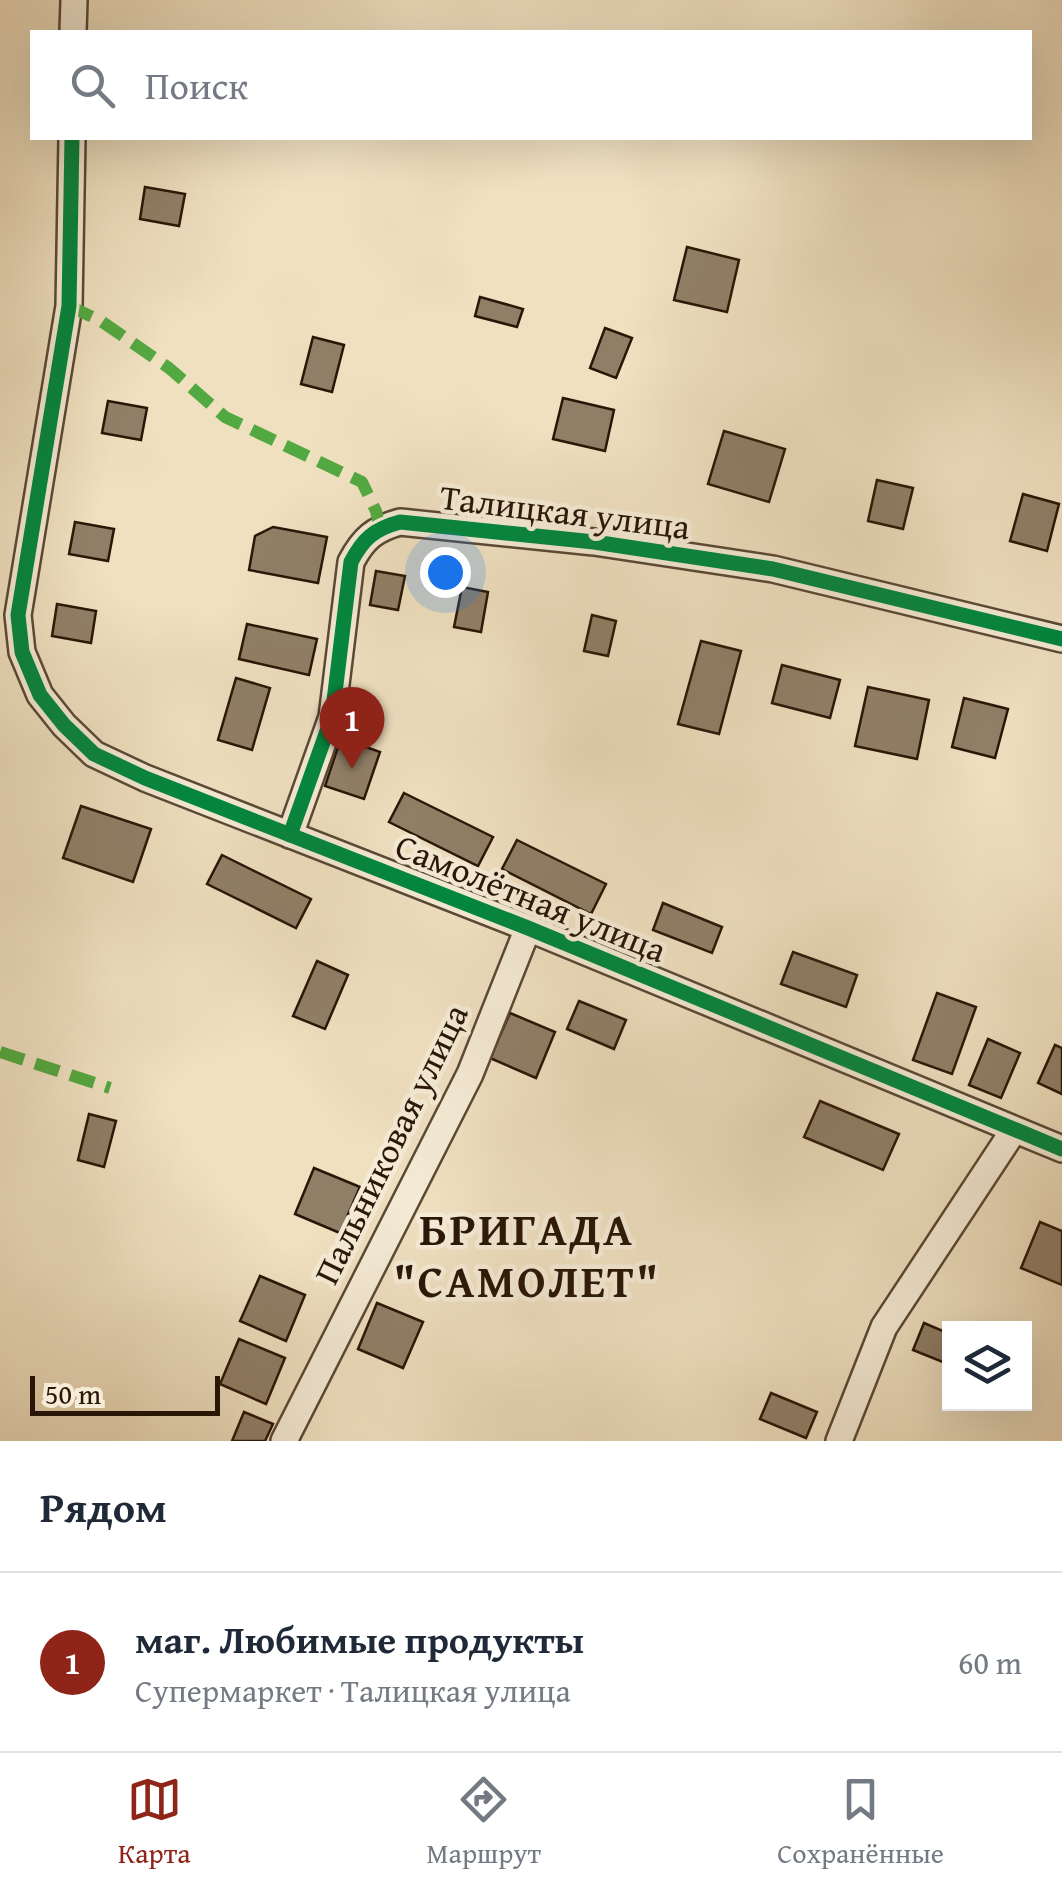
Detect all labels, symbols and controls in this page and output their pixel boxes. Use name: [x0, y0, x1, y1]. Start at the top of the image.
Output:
search box: [30, 30, 1032, 140]
text: Поиск: [145, 57, 248, 113]
icon: search: [65, 58, 120, 113]
street label: Талицкая улица: [437, 471, 693, 552]
your location: [420, 547, 471, 598]
pin: 1: [320, 686, 384, 769]
street label: Самолётная улица: [388, 820, 675, 975]
street label: Пальниковая улица: [301, 995, 481, 1292]
district label: БРИГАДА "САМОЛЕТ": [393, 1196, 661, 1313]
map controls: [942, 1321, 1032, 1411]
button: layers: [942, 1321, 1032, 1411]
scale bar: [30, 1371, 220, 1416]
text: 50 m: [45, 1373, 101, 1414]
text: Рядом: [40, 1476, 167, 1537]
text: маг. Любимые продукты: [135, 1611, 584, 1667]
text: 1: [64, 1639, 81, 1686]
text: 60 m: [958, 1639, 1022, 1686]
text: Супермаркет · Талицкая улица: [135, 1667, 571, 1714]
tab: Карта: [118, 1772, 191, 1873]
tab: Маршрут: [427, 1772, 541, 1873]
tab: Сохранённые: [777, 1772, 944, 1873]

